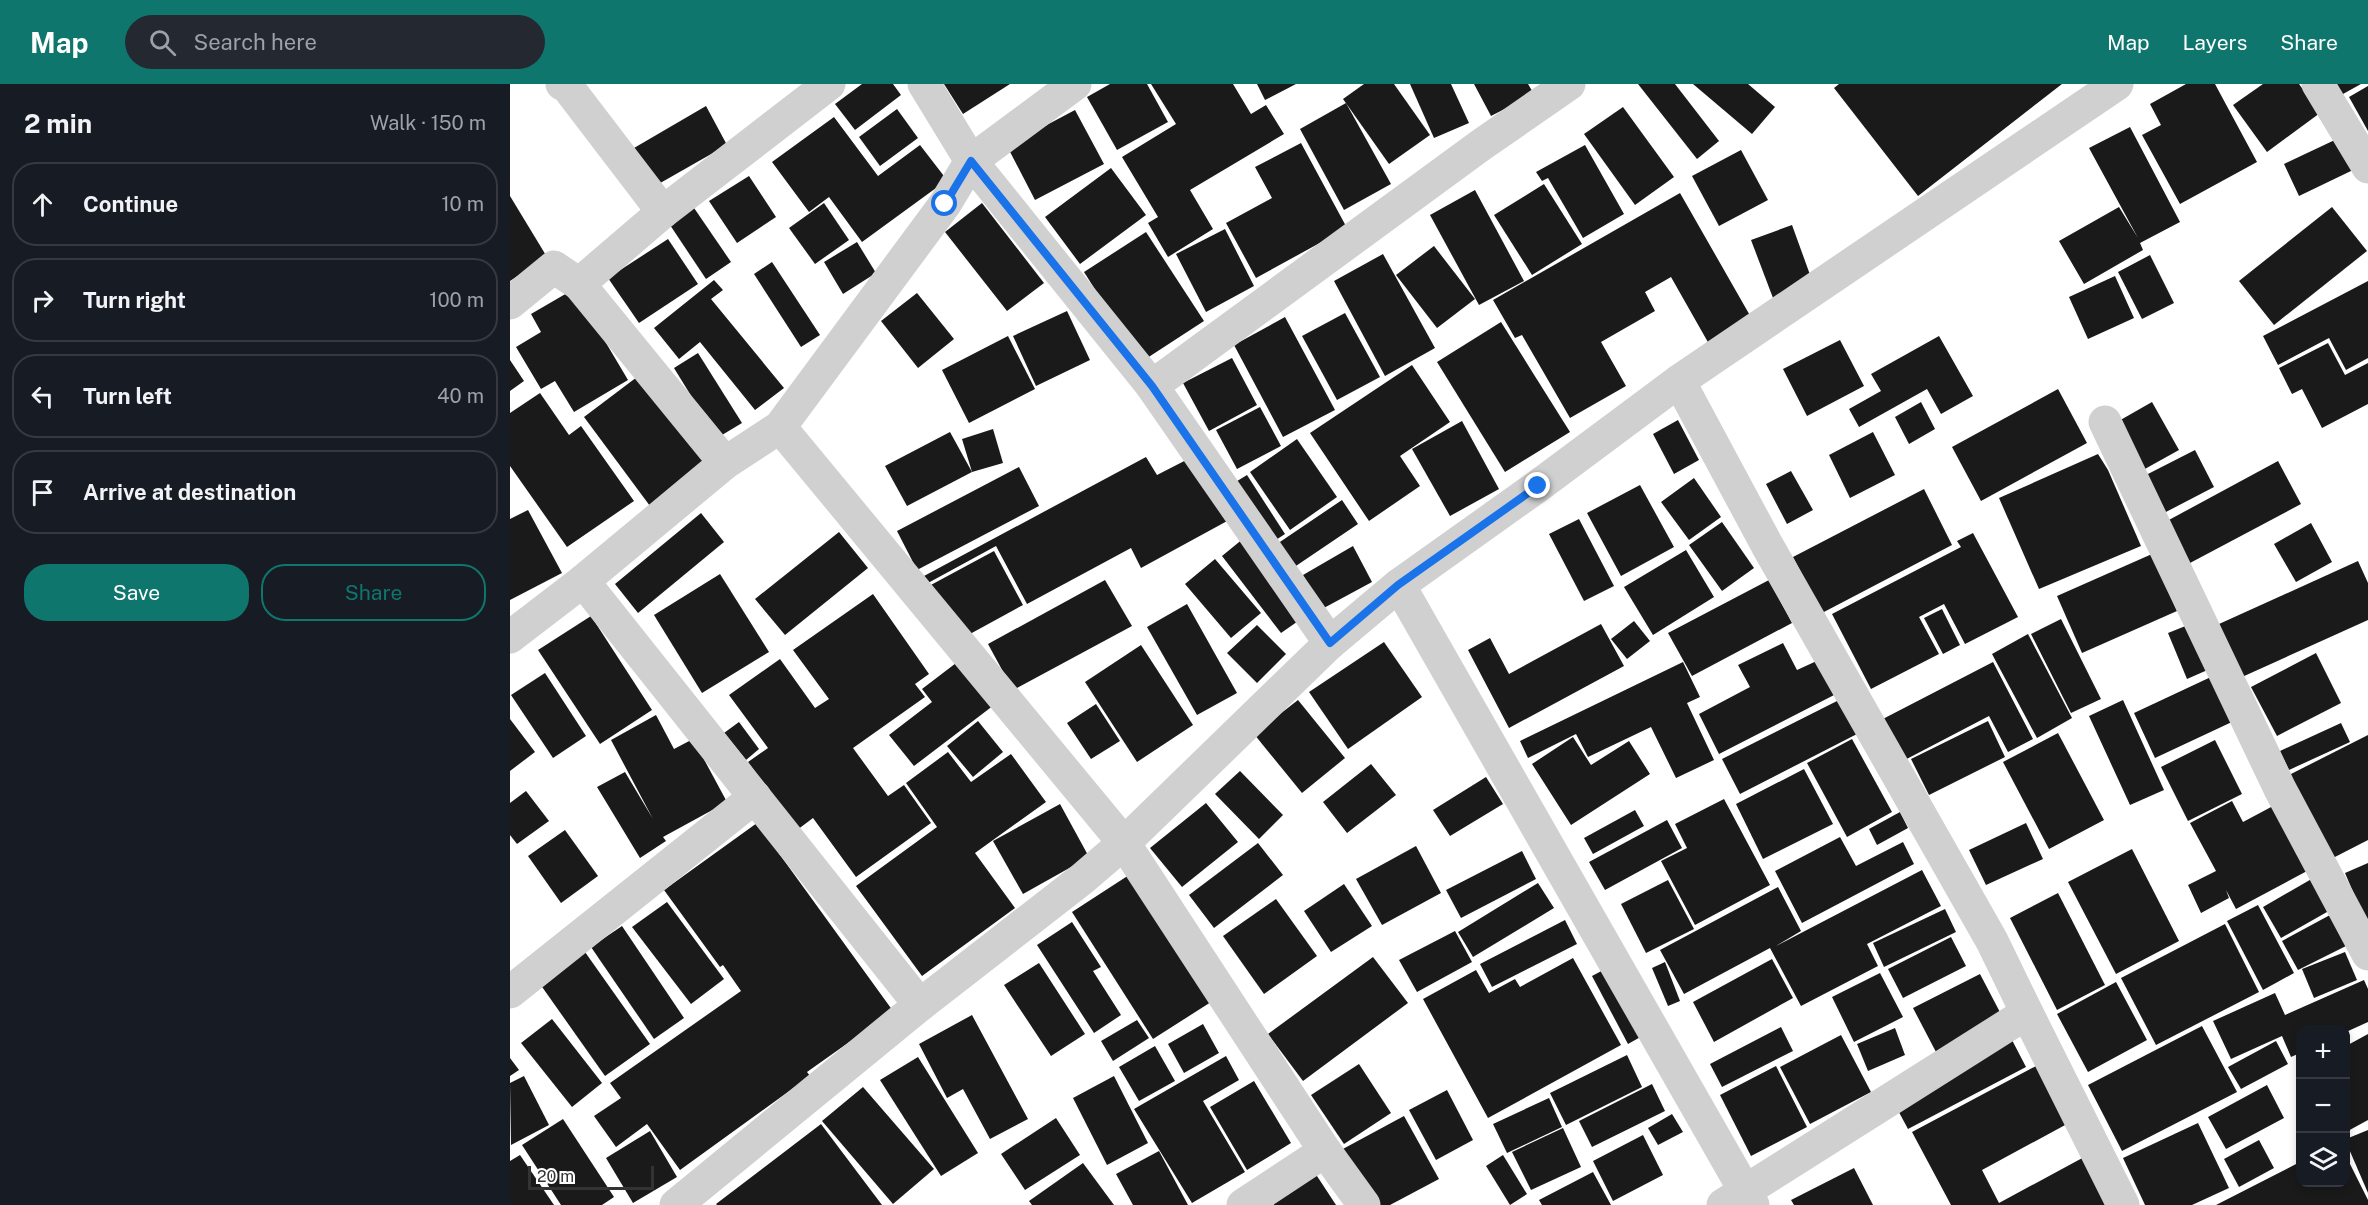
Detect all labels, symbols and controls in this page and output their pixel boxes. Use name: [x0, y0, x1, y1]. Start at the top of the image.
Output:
search box: [125, 15, 545, 69]
text: Map: [30, 26, 89, 59]
icon: search: [146, 26, 179, 59]
text: Search here: [194, 29, 317, 55]
text: Map: [2107, 30, 2150, 55]
text: Layers: [2183, 30, 2247, 55]
text: Share: [2280, 30, 2338, 55]
text: 2 min: [24, 108, 92, 139]
text: Walk · 150 m: [370, 111, 486, 135]
icon: ahead: [26, 188, 59, 221]
route start: [931, 190, 957, 216]
text: Continue: [83, 191, 178, 217]
text: 10 m: [441, 192, 484, 216]
icon: right: [26, 284, 59, 317]
text: Turn right: [83, 287, 186, 313]
text: 100 m: [429, 288, 484, 312]
icon: left: [26, 380, 59, 413]
text: Turn left: [83, 383, 172, 409]
text: 40 m: [437, 384, 484, 408]
route end: [1524, 472, 1550, 498]
icon: arrive: [26, 476, 59, 509]
text: Arrive at destination: [83, 479, 296, 505]
button: Save: [24, 564, 249, 621]
button: Share: [261, 564, 486, 621]
map controls: [2296, 1025, 2350, 1187]
button: +: [2296, 1025, 2350, 1079]
button: −: [2296, 1079, 2350, 1133]
button: layers: [2296, 1133, 2350, 1187]
scale bar: [528, 1163, 654, 1190]
text: 20 m: [537, 1167, 574, 1186]

